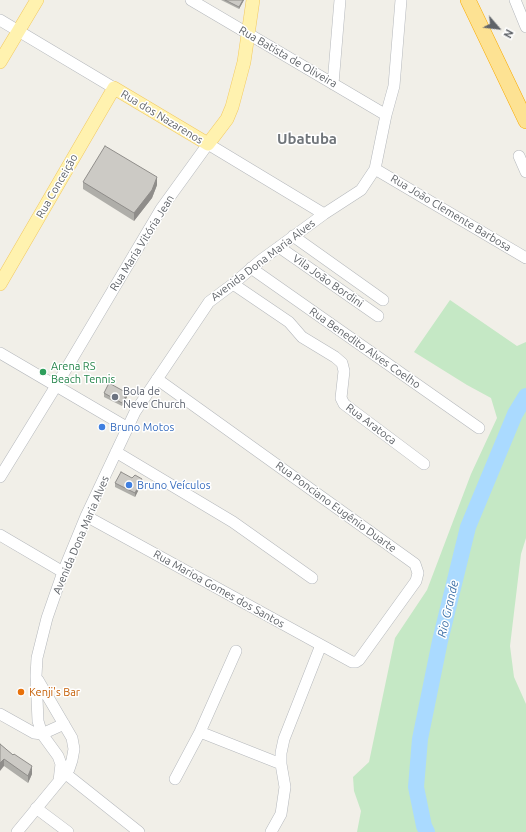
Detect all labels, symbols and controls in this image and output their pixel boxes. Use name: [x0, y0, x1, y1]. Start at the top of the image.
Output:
north arrow: [478, 8, 518, 48]
street label: Rua Batista de Oliveira: [237, 23, 339, 91]
text: N: [501, 27, 516, 40]
street label: Rua dos Nazarenos: [119, 87, 205, 147]
district label: Ubatuba: [277, 130, 337, 148]
street label: Rua Conceição: [33, 152, 81, 220]
street label: Rua João Clemente Barbosa: [388, 172, 514, 254]
street label: Rua Maria Vitória Jean: [107, 193, 177, 293]
street label: Avenida Dona Maria Alves: [208, 216, 318, 304]
street label: Vila João Bordini: [290, 252, 366, 310]
street label: Rua Benedito Alves Coelho: [307, 305, 423, 391]
place label: Arena RS Beach Tennis: [51, 359, 115, 385]
marker: Arena RS Beach Tennis: [38, 367, 48, 377]
place label: Bola de Neve Church: [123, 384, 186, 410]
marker: Bola de Neve Church: [110, 392, 120, 402]
street label: Rua Aratoca: [343, 401, 399, 447]
place label: Bruno Motos: [110, 420, 174, 434]
marker: Bruno Motos: [97, 422, 107, 432]
street label: Rua Ponciano Eugênio Duarte: [273, 459, 399, 555]
street label: Avenida Dona Maria Alves: [50, 474, 112, 596]
place label: Bruno Veículos: [137, 478, 210, 492]
marker: Bruno Veículos: [124, 480, 134, 490]
street label: Rua Marioa Gomes dos Santos: [151, 547, 287, 631]
water label: Rio Grande: [434, 579, 462, 639]
place label: Kenji's Bar: [29, 685, 80, 699]
marker: Kenji's Bar: [16, 687, 26, 697]

